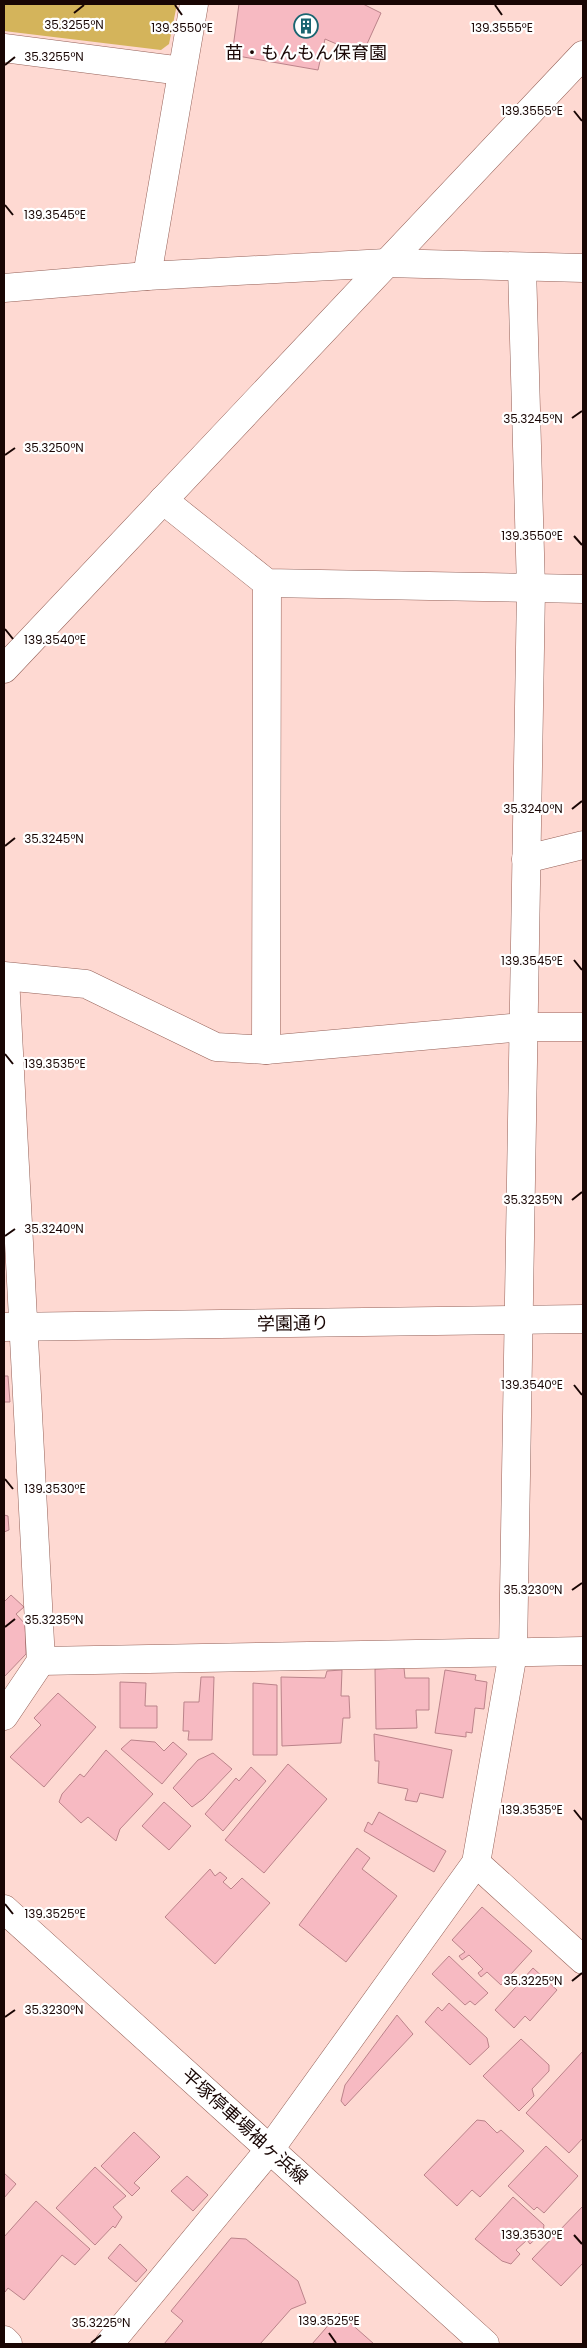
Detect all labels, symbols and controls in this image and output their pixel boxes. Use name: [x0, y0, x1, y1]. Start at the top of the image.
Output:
building icon: 苗・もんもん保育園: [293, 13, 319, 39]
text: 35.3255°N: [44, 16, 104, 33]
text: 139.3550°E: [151, 19, 213, 36]
text: 139.3555°E: [471, 19, 533, 36]
place label: 苗・もんもん保育園: [225, 40, 387, 65]
text: 35.3255°N: [24, 48, 84, 65]
text: 139.3555°E: [501, 102, 563, 119]
text: 139.3545°E: [24, 206, 86, 223]
text: 35.3245°N: [503, 410, 563, 427]
text: 35.3250°N: [24, 439, 84, 456]
text: 139.3550°E: [501, 527, 563, 544]
text: 139.3540°E: [24, 631, 86, 648]
text: 35.3240°N: [503, 800, 563, 817]
text: 35.3245°N: [24, 830, 84, 847]
text: 139.3545°E: [501, 952, 563, 969]
text: 139.3535°E: [24, 1055, 86, 1072]
text: 35.3235°N: [503, 1191, 563, 1208]
text: 35.3240°N: [24, 1220, 84, 1237]
street label: 学園通り: [257, 1310, 329, 1336]
text: 139.3540°E: [501, 1376, 563, 1393]
text: 139.3530°E: [24, 1480, 86, 1497]
text: 35.3230°N: [503, 1581, 563, 1598]
text: 35.3235°N: [24, 1611, 84, 1628]
text: 139.3535°E: [501, 1801, 563, 1818]
text: 139.3525°E: [24, 1905, 86, 1922]
text: 35.3225°N: [504, 1972, 562, 1989]
text: 35.3230°N: [24, 2001, 84, 2018]
street label: 平塚停車場袖ヶ浜線: [176, 2063, 314, 2189]
text: 139.3530°E: [501, 2226, 563, 2243]
text: 139.3525°E: [298, 2312, 360, 2329]
text: 35.3225°N: [72, 2314, 130, 2331]

